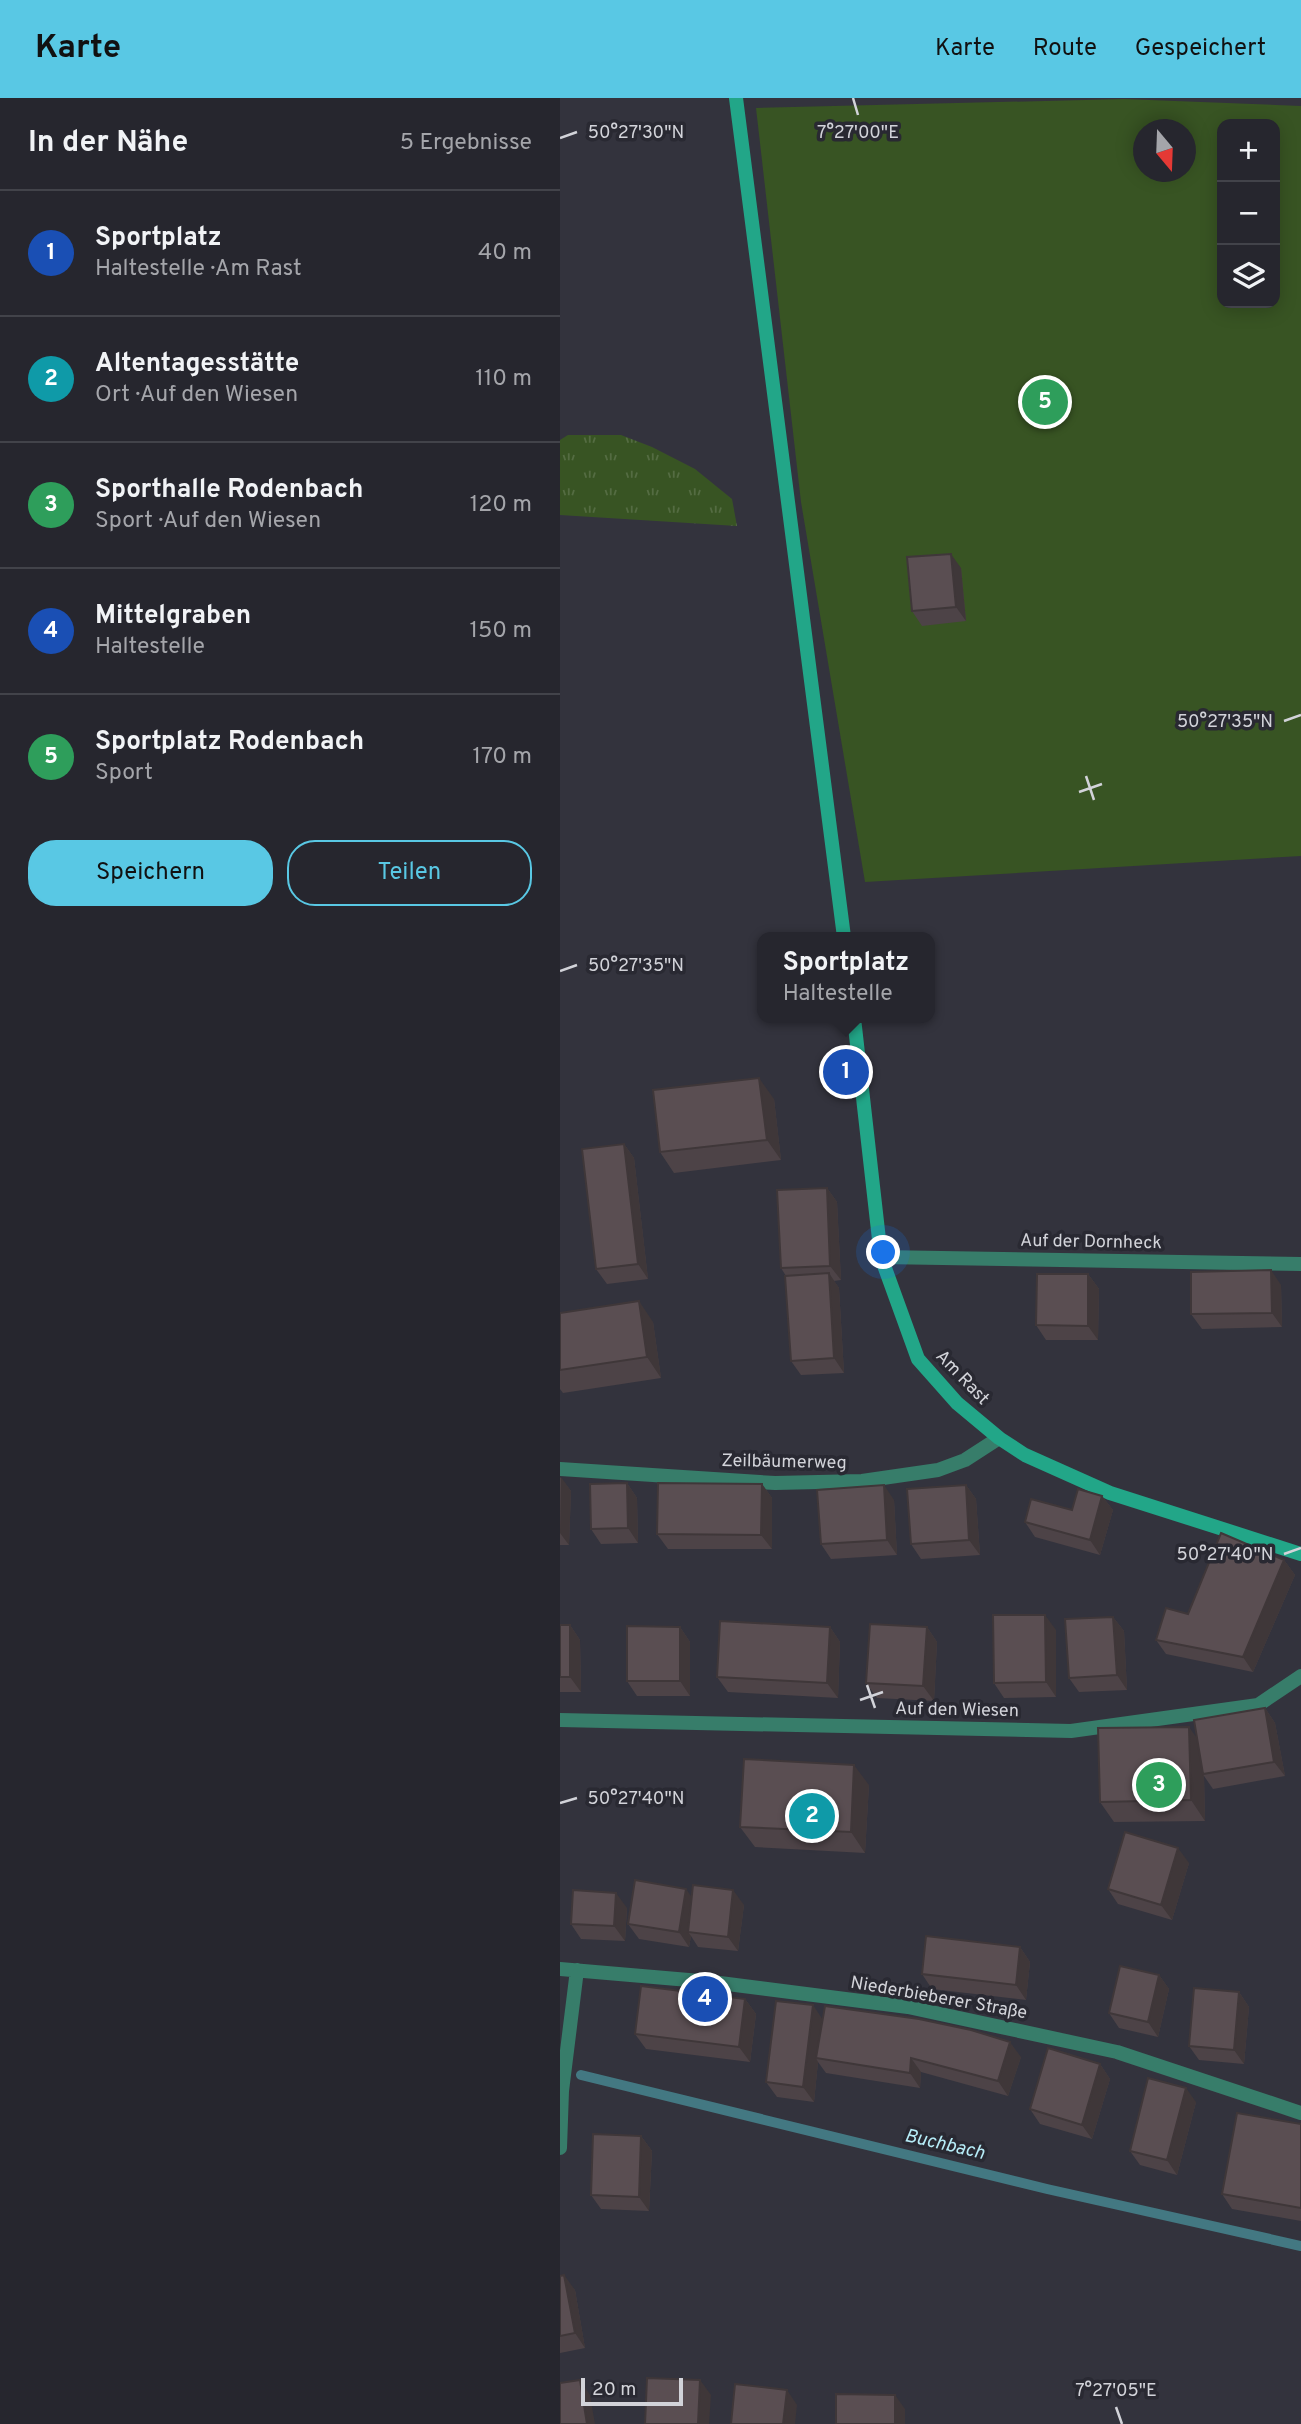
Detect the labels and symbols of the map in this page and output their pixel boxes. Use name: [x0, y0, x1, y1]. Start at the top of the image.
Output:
north arrow: [1133, 119, 1196, 182]
text: 50°27'30"N: [588, 122, 684, 145]
text: 7°27'00"E: [817, 122, 899, 145]
pin: 5: [1022, 376, 1068, 428]
text: 50°27'35"N: [1177, 711, 1273, 734]
text: 50°27'35"N: [588, 955, 684, 978]
pin: 1: [823, 1046, 869, 1098]
street label: Auf der Dornheck: [1020, 1230, 1162, 1255]
your location: [866, 1235, 900, 1269]
street label: Am Rast: [930, 1346, 994, 1410]
street label: Zeilbäumerweg: [721, 1450, 847, 1475]
text: 50°27'40"N: [1177, 1544, 1273, 1567]
street label: Auf den Wiesen: [895, 1698, 1019, 1723]
pin: 3: [1136, 1759, 1182, 1811]
text: 50°27'40"N: [588, 1788, 684, 1811]
pin: 2: [789, 1790, 835, 1842]
street label: Niederbieberer Straße: [849, 1972, 1029, 2025]
pin: 4: [682, 1973, 728, 2025]
water label: Buchbach: [902, 2124, 988, 2166]
scale bar: [581, 2375, 682, 2407]
text: 7°27'05"E: [1075, 2380, 1157, 2403]

